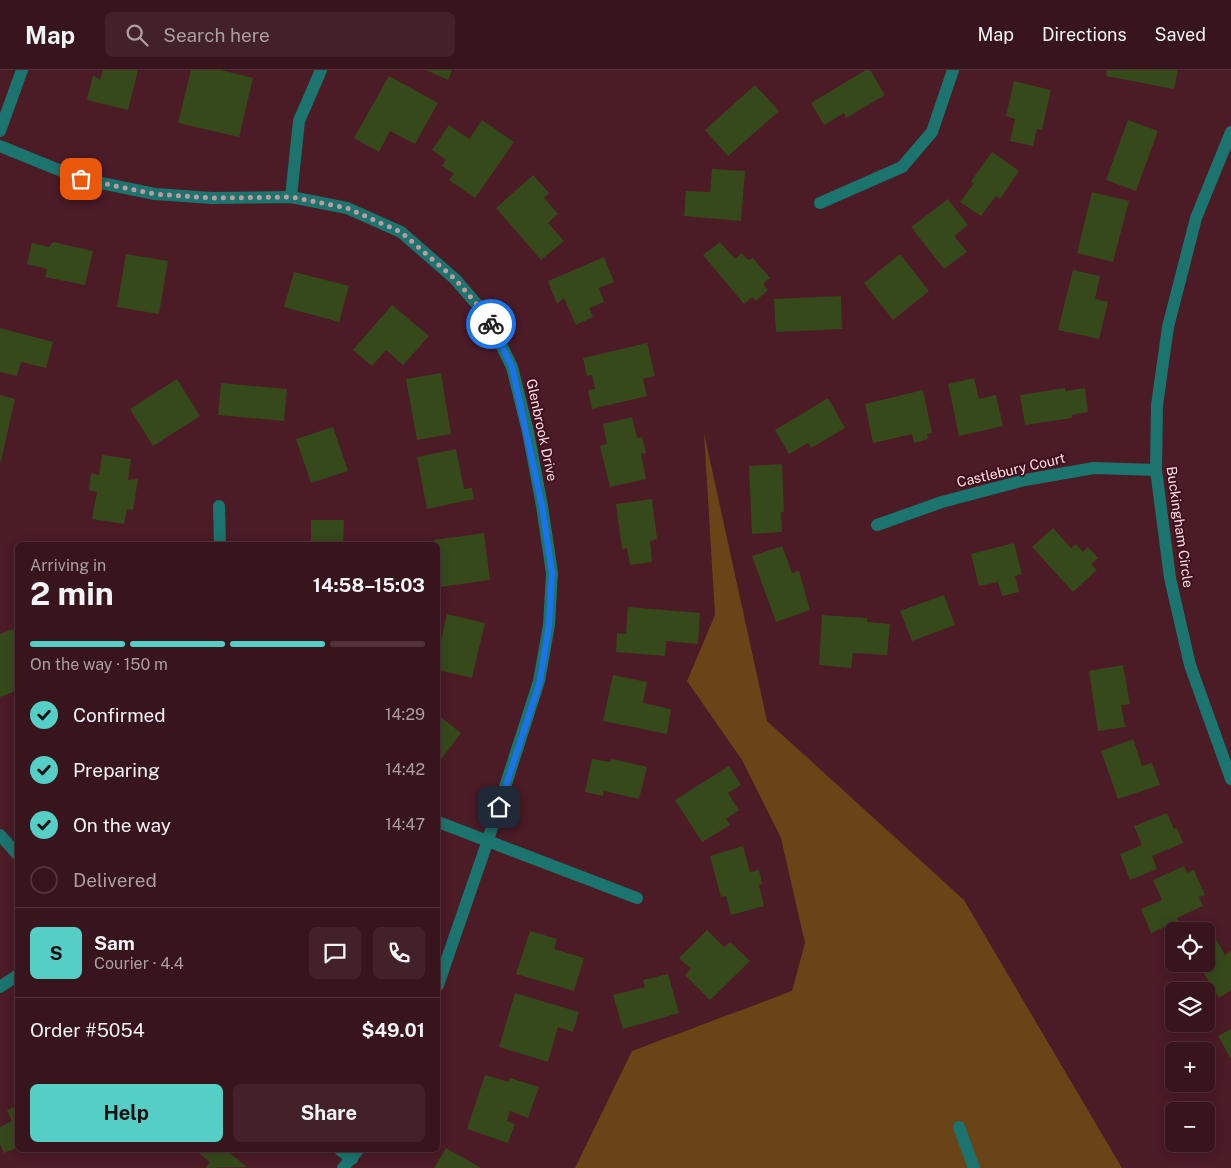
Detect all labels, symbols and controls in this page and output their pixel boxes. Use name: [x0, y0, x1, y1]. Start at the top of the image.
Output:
search box: [105, 12, 455, 57]
text: Map: [25, 21, 75, 49]
icon: search: [123, 21, 151, 49]
text: Search here: [163, 24, 270, 46]
text: Map: [977, 24, 1014, 45]
text: Directions: [1042, 24, 1127, 45]
text: Saved: [1155, 24, 1206, 45]
pin: [60, 158, 102, 200]
icon: bag: [67, 165, 95, 193]
courier: [466, 299, 516, 349]
icon: bike: [477, 310, 505, 338]
street label: Glenbrook Drive: [523, 377, 561, 483]
street label: Castlebury Court: [955, 450, 1067, 490]
street label: Buckingham Circle: [1164, 465, 1196, 589]
text: Arriving in: [30, 556, 106, 575]
text: 14:58–15:03: [313, 574, 425, 596]
text: 2 min: [30, 575, 114, 612]
text: On the way · 150 m: [30, 655, 168, 674]
icon: check: [30, 701, 58, 729]
text: Confirmed: [73, 704, 166, 726]
text: 14:29: [385, 705, 425, 724]
icon: check: [30, 756, 58, 784]
text: Preparing: [73, 759, 160, 781]
text: 14:42: [385, 760, 425, 779]
pin: [478, 786, 520, 828]
icon: home: [485, 793, 513, 821]
icon: check: [30, 811, 58, 839]
text: On the way: [73, 814, 171, 836]
text: 14:47: [385, 815, 425, 834]
text: Delivered: [73, 869, 157, 891]
map controls: [1165, 922, 1215, 1152]
button: locate: [1165, 922, 1215, 972]
button: chat: [309, 927, 361, 979]
button: phone: [373, 927, 425, 979]
text: Sam: [94, 932, 135, 954]
text: S: [49, 942, 63, 964]
text: Courier · 4.4: [94, 954, 184, 973]
button: layers: [1165, 982, 1215, 1032]
text: Order #5054: [30, 1019, 145, 1041]
text: $49.01: [362, 1019, 425, 1041]
button: +: [1165, 1042, 1215, 1092]
button: Help: [30, 1084, 223, 1142]
button: Share: [233, 1084, 425, 1142]
button: −: [1165, 1102, 1215, 1152]

